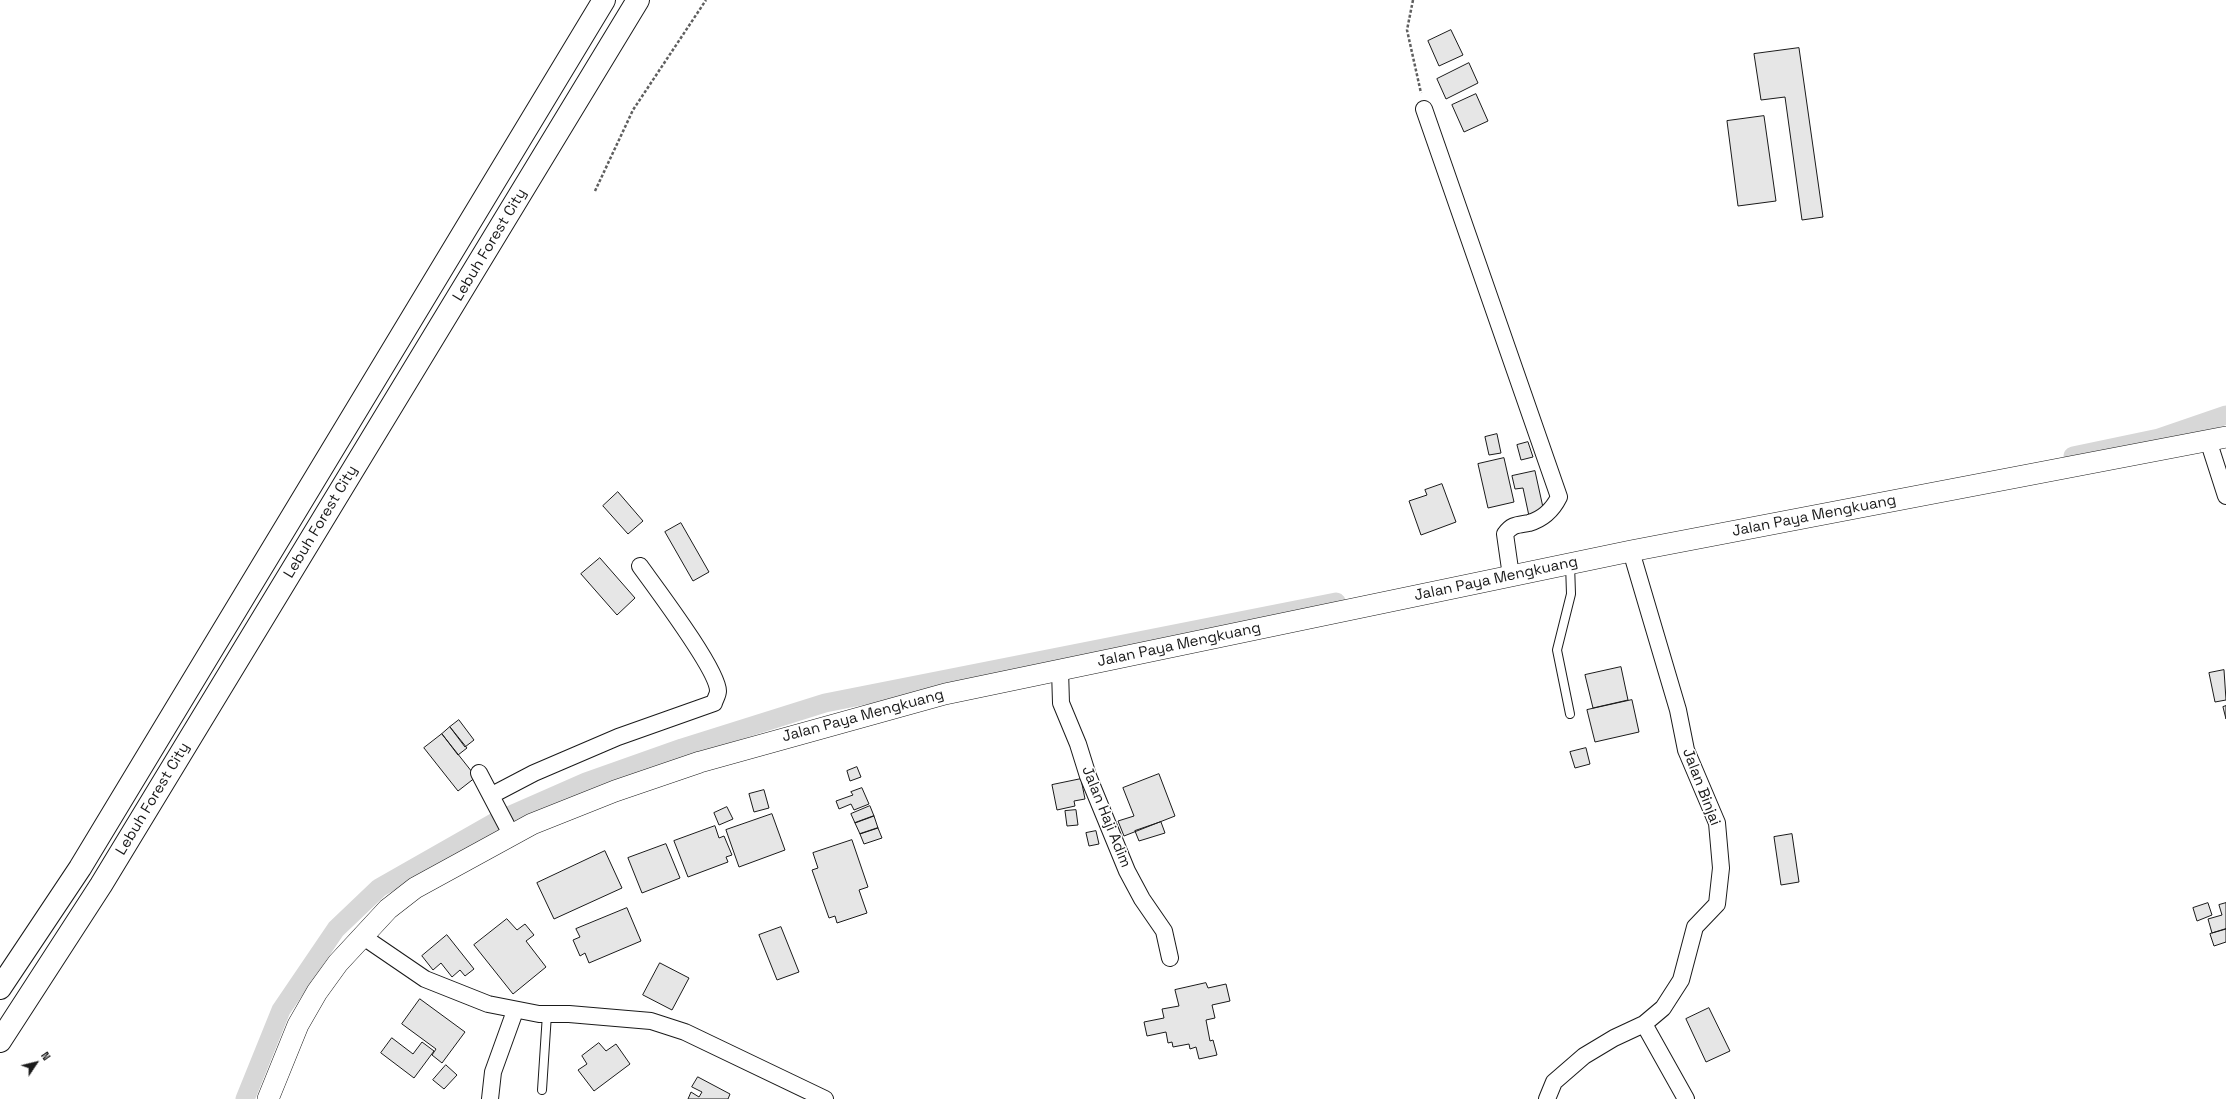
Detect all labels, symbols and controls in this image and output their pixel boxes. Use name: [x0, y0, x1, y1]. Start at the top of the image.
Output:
street label: Lebuh Forest City: [449, 185, 531, 305]
street label: Lebuh Forest City: [280, 462, 362, 582]
street label: Jalan Paya Mengkuang: [1730, 491, 1898, 541]
street label: Jalan Paya Mengkuang: [1413, 553, 1579, 605]
street label: Jalan Paya Mengkuang: [1096, 619, 1262, 671]
street label: Jalan Paya Mengkuang: [780, 686, 946, 746]
street label: Lebuh Forest City: [112, 739, 194, 859]
street label: Jalan Binjai: [1678, 746, 1724, 828]
street label: Jalan Haji Adim: [1077, 764, 1135, 870]
north arrow: [16, 1043, 56, 1083]
text: N: [38, 1049, 54, 1063]

